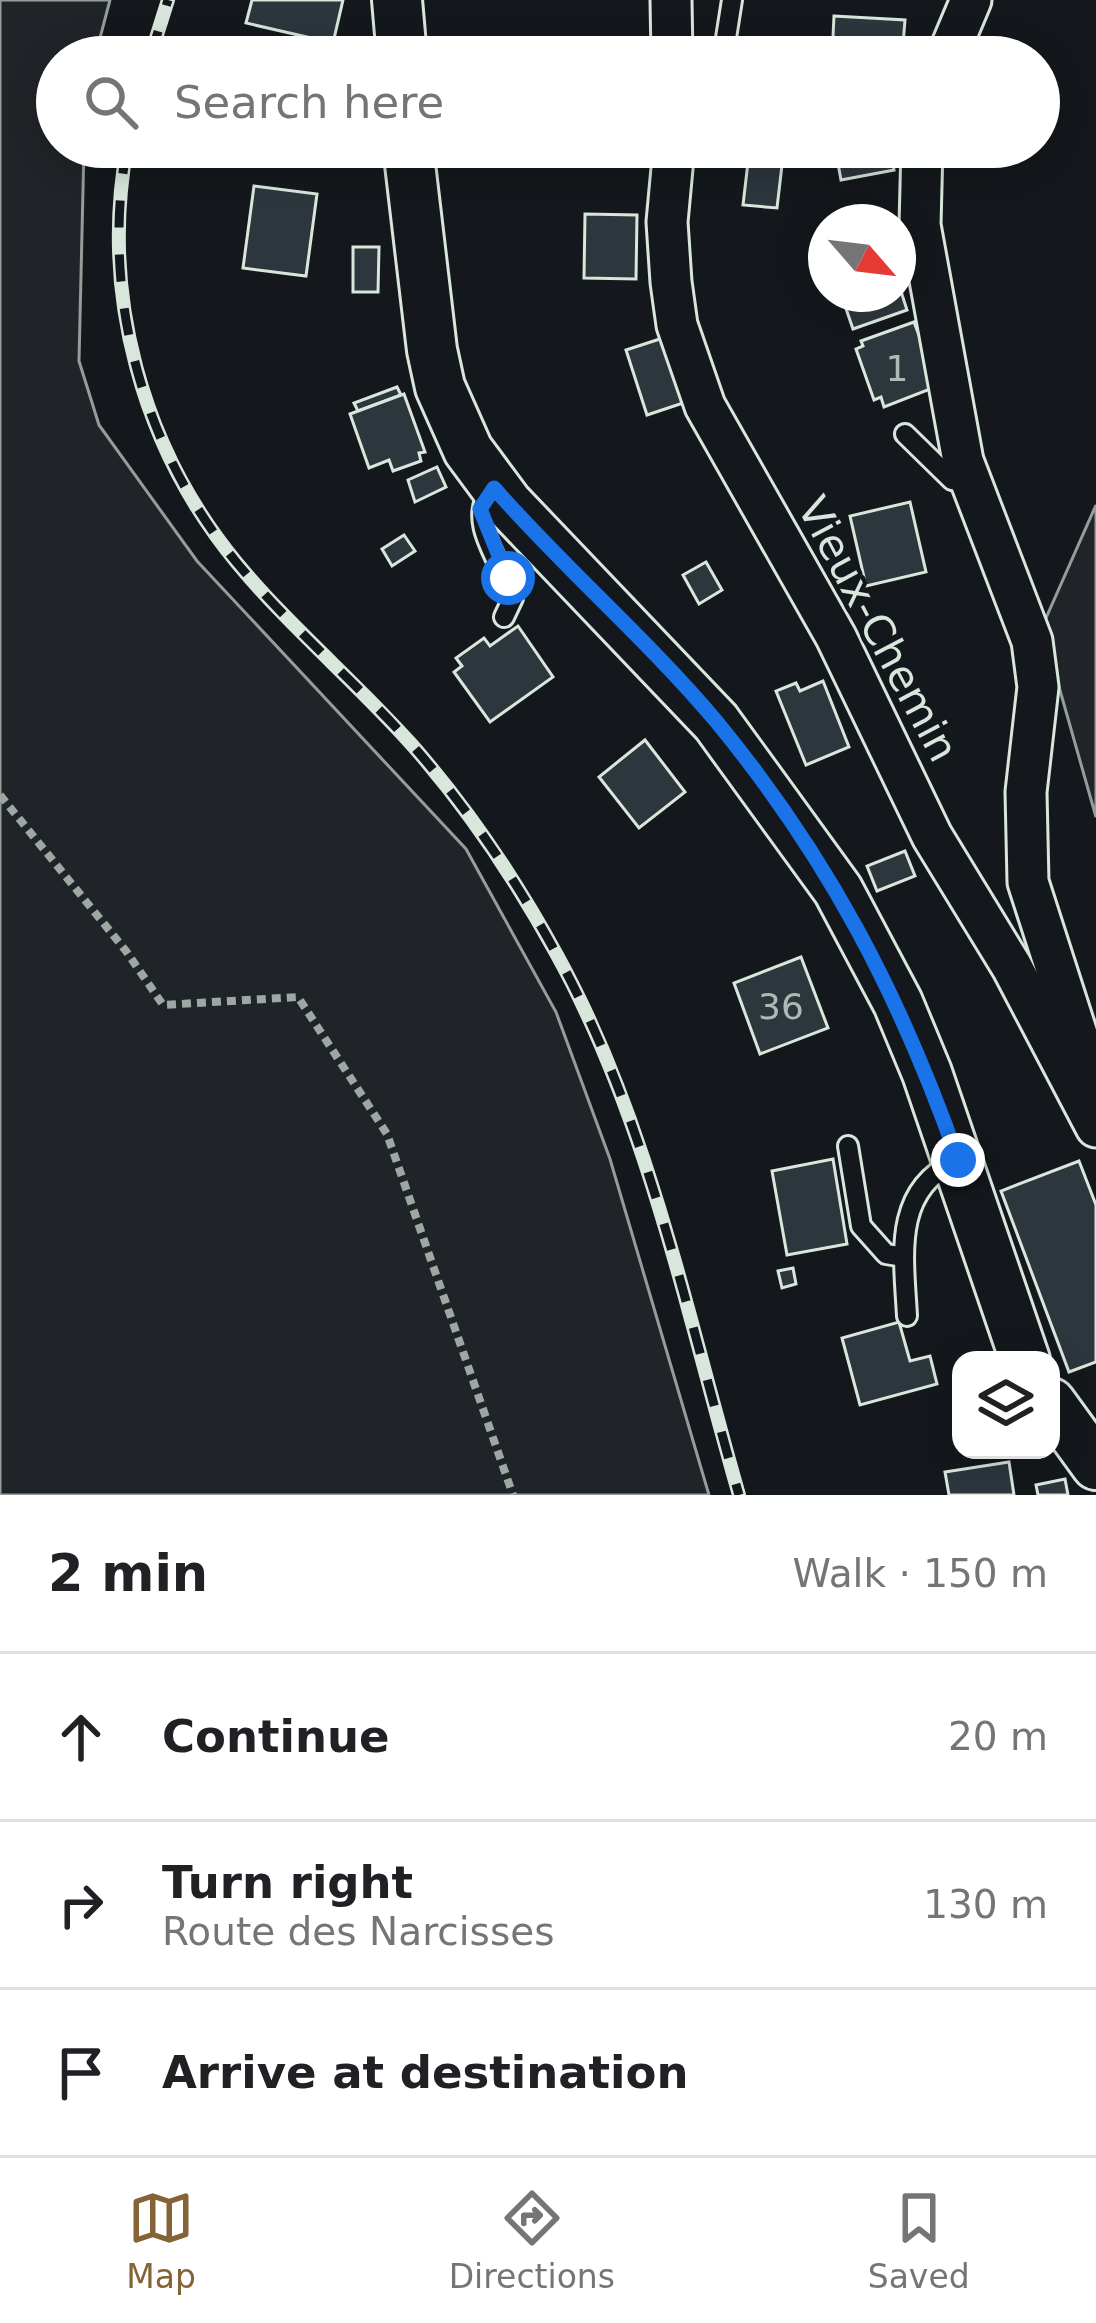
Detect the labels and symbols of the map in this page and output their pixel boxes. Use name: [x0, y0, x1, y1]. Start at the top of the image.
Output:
north arrow: [808, 204, 916, 312]
house number: 1: [886, 348, 908, 389]
street label: Vieux-Chemin: [788, 488, 968, 770]
route start: [481, 551, 535, 605]
house number: 36: [758, 986, 804, 1027]
route end: [931, 1133, 985, 1187]

